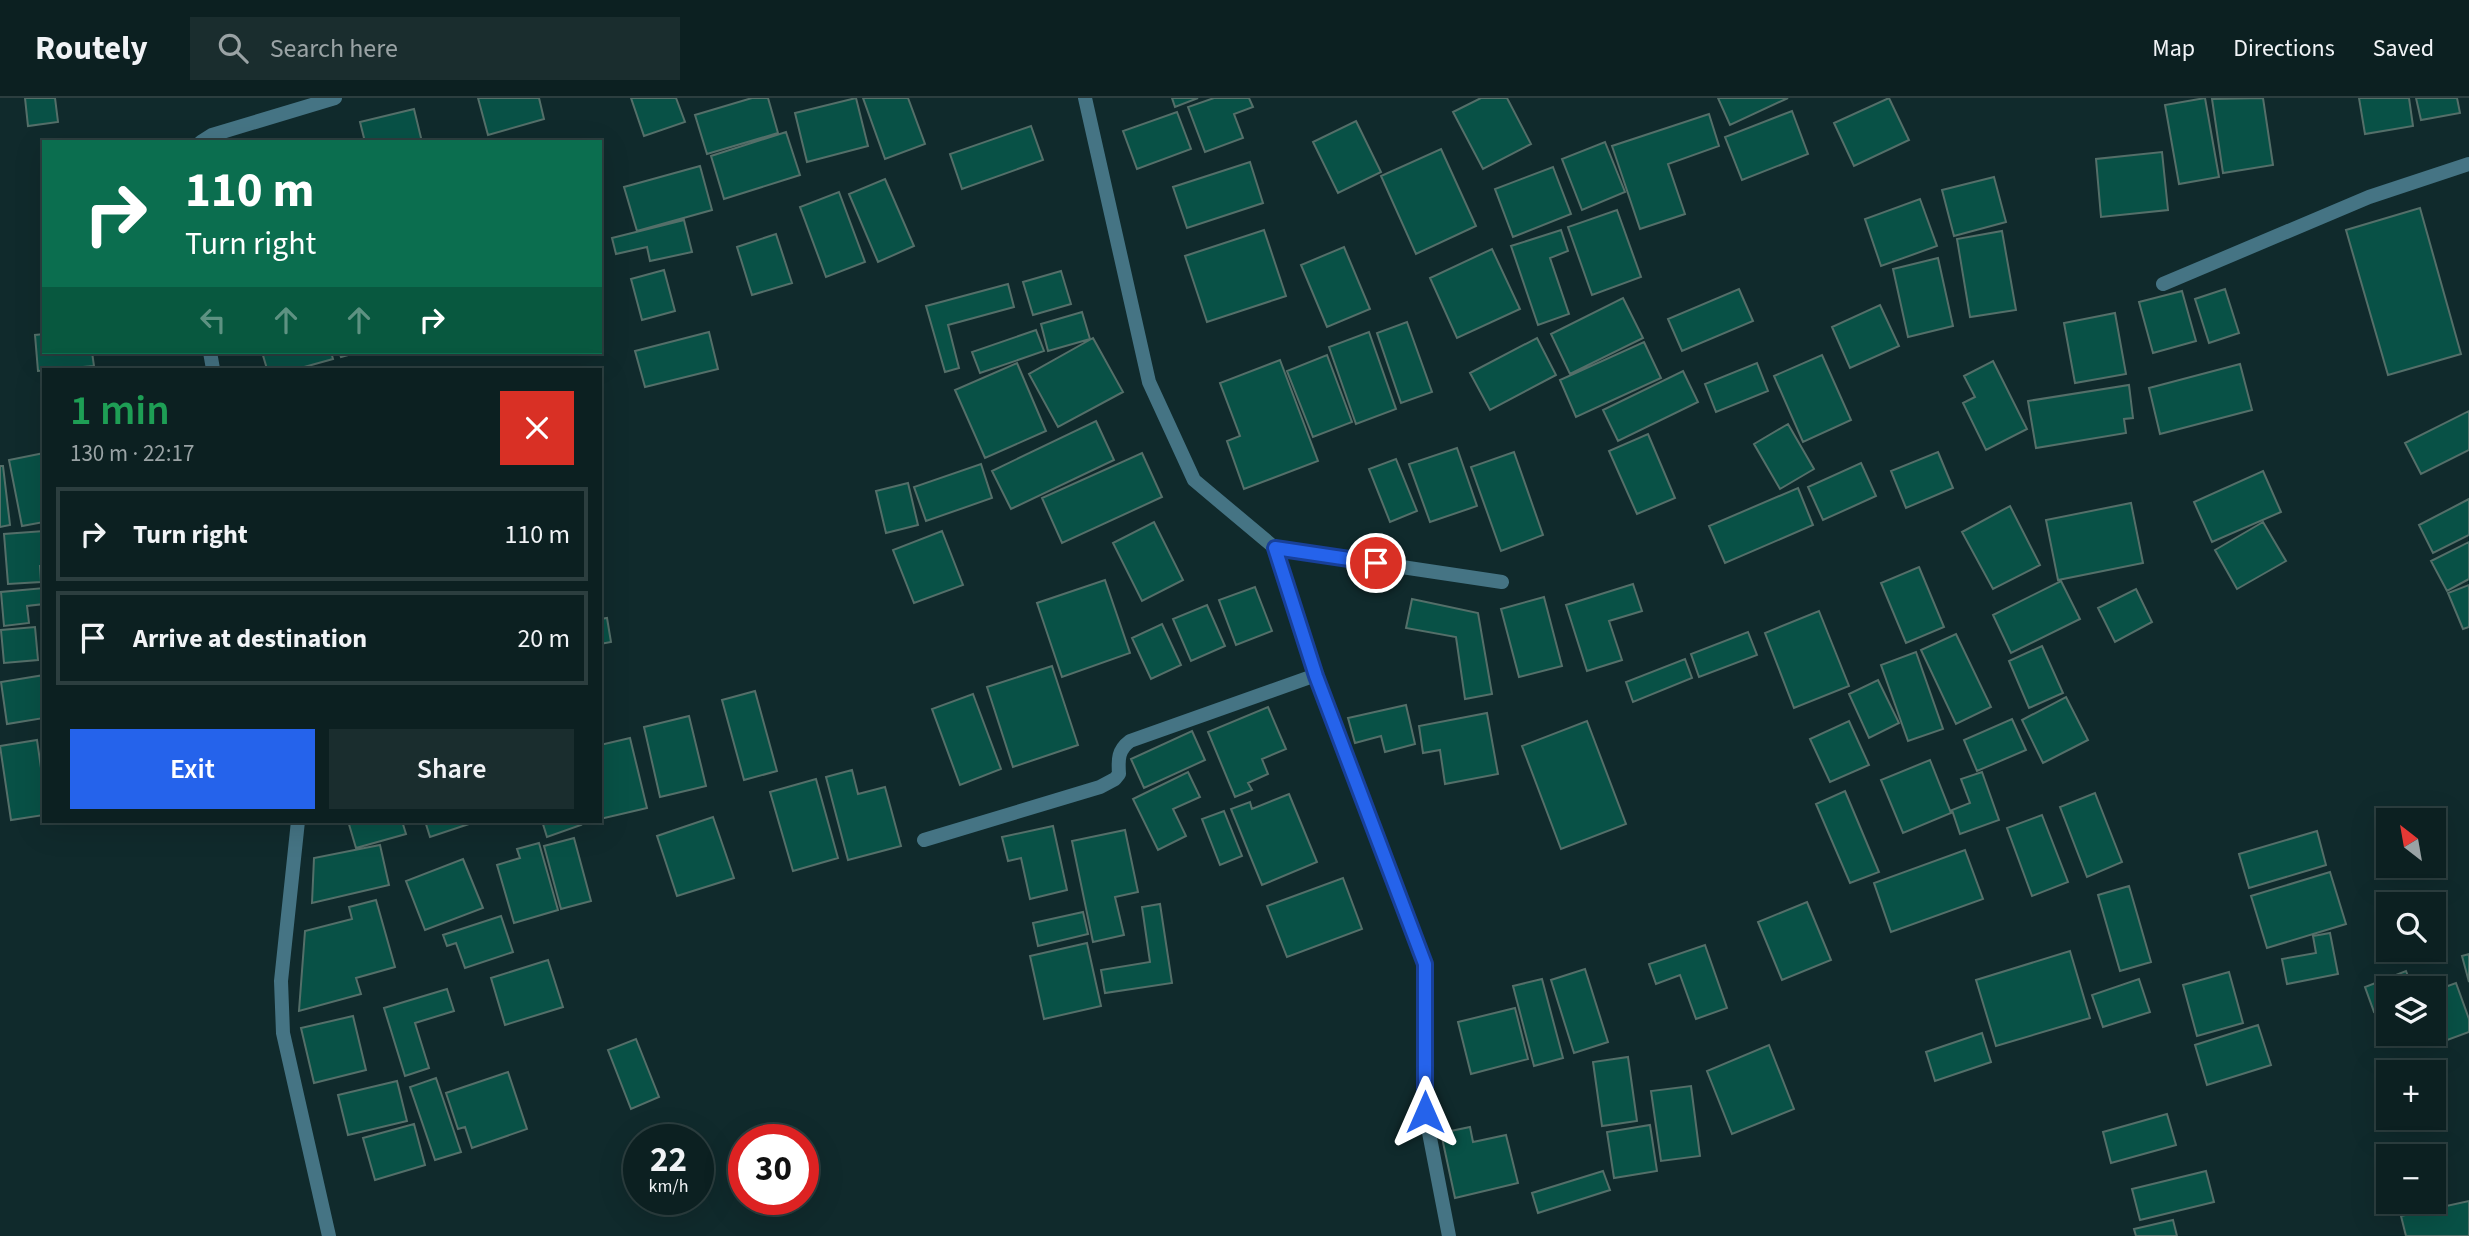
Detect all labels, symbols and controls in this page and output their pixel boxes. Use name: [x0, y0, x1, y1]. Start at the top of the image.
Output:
search box: [190, 17, 680, 80]
text: Routely: [35, 25, 148, 72]
icon: search: [214, 29, 252, 67]
text: Search here: [270, 30, 398, 67]
text: Map: [2152, 31, 2195, 66]
text: Directions: [2233, 31, 2335, 66]
text: Saved: [2373, 31, 2434, 66]
text: 110 m: [185, 156, 314, 226]
icon: right: [70, 168, 161, 259]
text: Turn right: [185, 221, 316, 267]
icon: left: [194, 301, 232, 339]
icon: ahead: [267, 301, 305, 339]
icon: ahead: [340, 301, 378, 339]
icon: right: [413, 301, 451, 339]
text: 1 min: [70, 381, 170, 441]
button: close: [500, 391, 574, 465]
text: 130 m · 22:17: [70, 437, 194, 470]
icon: right: [74, 515, 112, 553]
text: Turn right: [133, 516, 248, 553]
text: 110 m: [504, 516, 570, 553]
pin: [1346, 533, 1406, 593]
icon: arrive: [1357, 544, 1395, 582]
icon: arrive: [74, 619, 112, 657]
text: Arrive at destination: [133, 620, 367, 657]
text: 20 m: [517, 620, 570, 657]
button: Exit: [70, 729, 315, 809]
button: Share: [329, 729, 574, 809]
north arrow: [2376, 808, 2446, 878]
map controls: [2376, 808, 2446, 1214]
button: search: [2376, 892, 2446, 962]
button: layers: [2376, 976, 2446, 1046]
button: +: [2376, 1060, 2446, 1130]
position arrow: [1388, 1075, 1462, 1149]
speed limit sign: 30: [728, 1124, 819, 1215]
text: 22: [650, 1135, 687, 1185]
button: −: [2376, 1144, 2446, 1214]
text: km/h: [649, 1174, 688, 1199]

